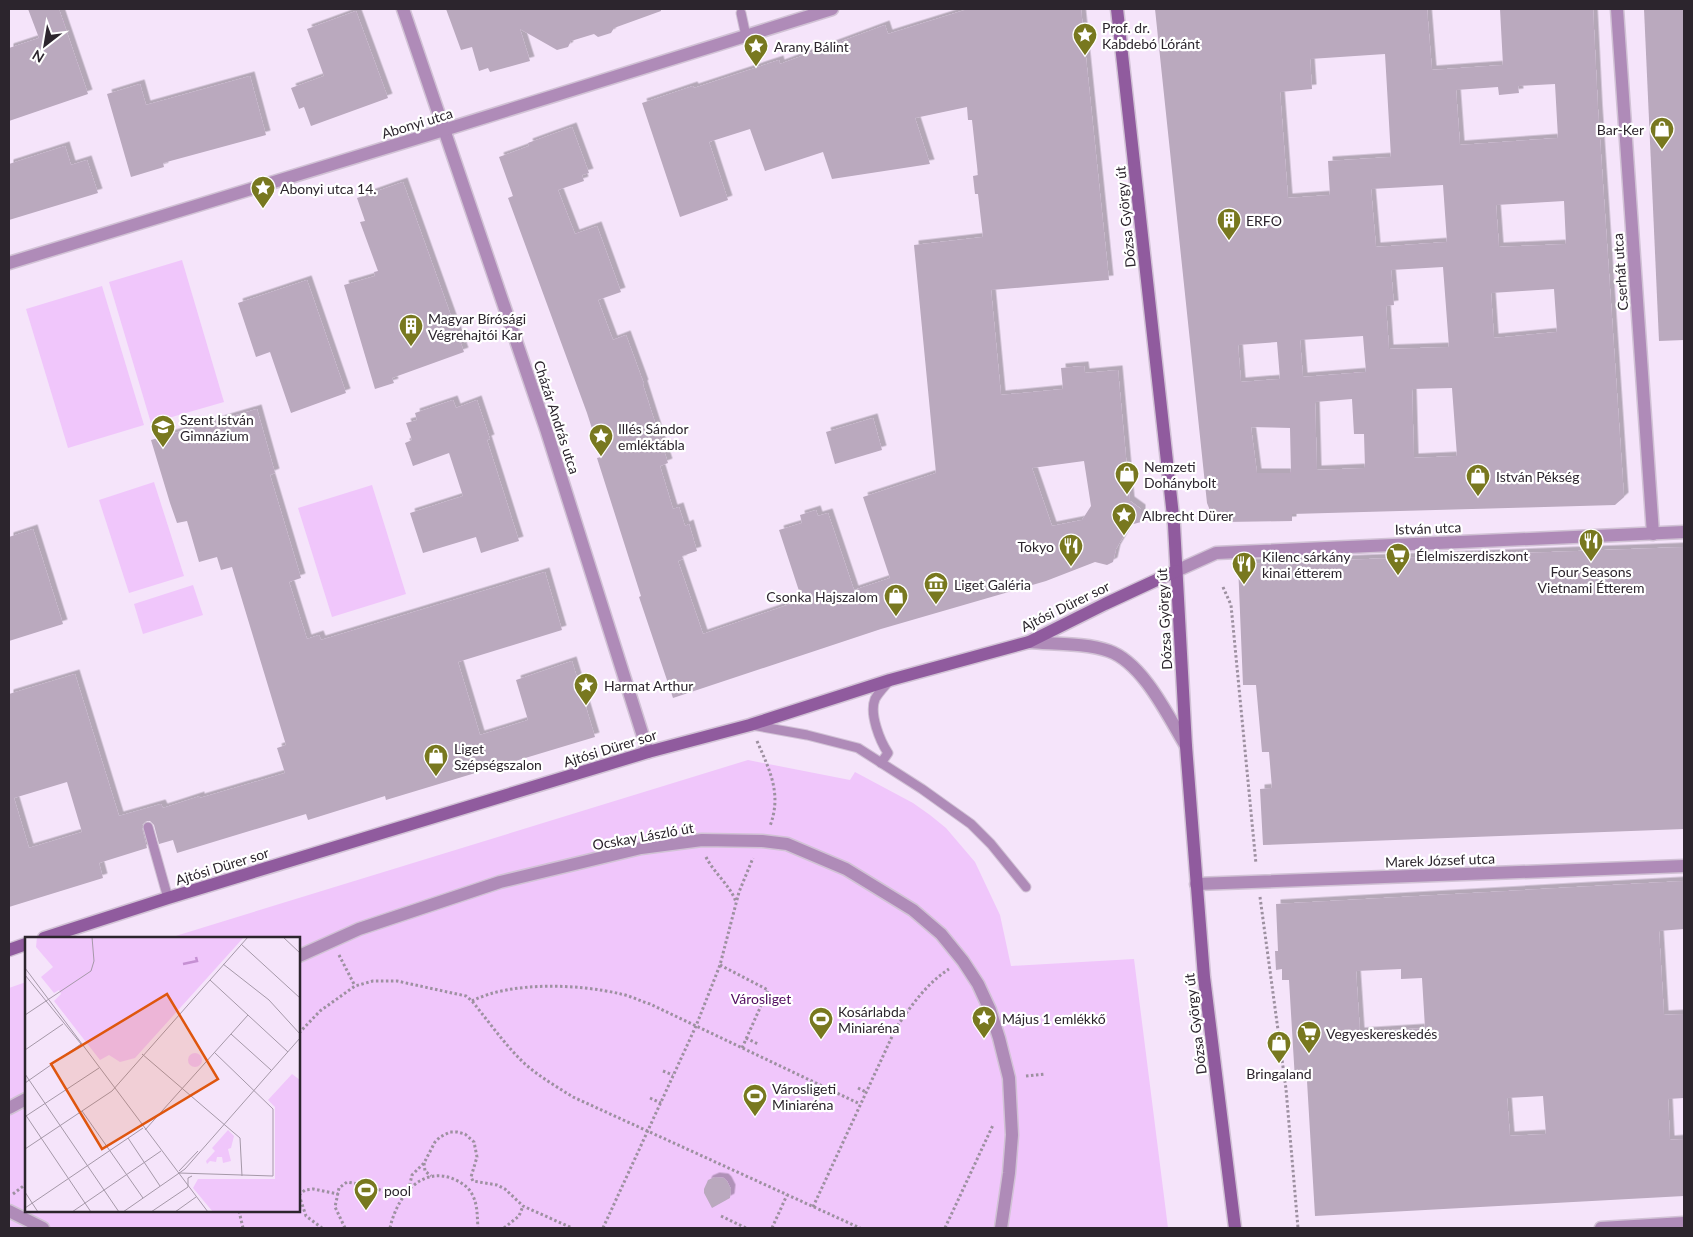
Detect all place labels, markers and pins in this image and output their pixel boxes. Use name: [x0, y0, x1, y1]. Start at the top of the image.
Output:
place label: Prof. dr. Kabdebó Lóránt: [1102, 19, 1200, 52]
place icon: Prof. dr. Kabdebó Lóránt: [1072, 22, 1098, 56]
place icon: Arany Bálint: [743, 33, 769, 67]
place label: Arany Bálint: [774, 38, 849, 55]
shop icon: Bar-Ker: [1649, 116, 1675, 150]
place label: Bar-Ker: [1597, 121, 1644, 138]
place icon: Abonyi utca 14.: [250, 175, 276, 209]
place label: Abonyi utca 14.: [280, 180, 377, 197]
building icon: ERFO: [1216, 207, 1242, 241]
place label: ERFO: [1246, 212, 1282, 229]
place label: Magyar Bírósági Végrehajtói Kar: [428, 310, 526, 343]
building icon: Magyar Bírósági Végrehajtói Kar: [398, 313, 424, 347]
place label: Szent István Gimnázium: [180, 411, 254, 444]
school or university icon: Szent István Gimnázium: [150, 414, 176, 448]
place label: Illés Sándor emléktábla: [618, 420, 689, 453]
place icon: Illés Sándor emléktábla: [588, 423, 614, 457]
place label: Nemzeti Dohánybolt: [1144, 458, 1216, 491]
shop icon: Nemzeti Dohánybolt: [1114, 461, 1140, 495]
shop icon: István Pékség: [1465, 463, 1491, 497]
place label: István Pékség: [1496, 468, 1580, 485]
place icon: Albrecht Dürer: [1111, 502, 1137, 536]
place label: Albrecht Dürer: [1142, 507, 1233, 524]
restaurant icon: Four Seasons Vietnami Étterem: [1578, 528, 1604, 562]
restaurant icon: Tokyo: [1058, 533, 1084, 567]
place label: Tokyo: [1017, 538, 1054, 555]
supermarket icon: Élelmiszerdiszkont: [1385, 542, 1411, 576]
place label: Élelmiszerdiszkont: [1416, 547, 1528, 564]
place label: Kilenc sárkány kinai étterem: [1262, 548, 1351, 581]
restaurant icon: Kilenc sárkány kinai étterem: [1231, 551, 1257, 585]
place label: Four Seasons Vietnami Étterem: [1538, 563, 1644, 596]
museum icon: Liget Galéria: [923, 571, 949, 605]
place label: Liget Galéria: [954, 576, 1031, 593]
shop icon: Csonka Hajszalom: [883, 583, 909, 617]
place label: Csonka Hajszalom: [766, 588, 878, 605]
place icon: Harmat Arthur: [573, 672, 599, 706]
place label: Harmat Arthur: [604, 677, 693, 694]
place label: Liget Szépségszalon: [454, 740, 542, 773]
shop icon: Liget Szépségszalon: [423, 743, 449, 777]
place label: Kosárlabda Miniaréna: [838, 1003, 906, 1036]
place icon: Május 1 emlékkő: [971, 1005, 997, 1039]
sports icon: Kosárlabda Miniaréna: [808, 1006, 834, 1040]
place label: Május 1 emlékkő: [1002, 1010, 1106, 1027]
supermarket icon: Vegyeskereskedés: [1296, 1020, 1322, 1054]
place label: Vegyeskereskedés: [1326, 1025, 1437, 1042]
shop icon: Bringaland: [1266, 1030, 1292, 1064]
place label: Bringaland: [1246, 1065, 1312, 1082]
place label: Városligeti Miniaréna: [772, 1080, 836, 1113]
sports icon: Városligeti Miniaréna: [742, 1083, 768, 1117]
sports icon: pool: [353, 1177, 379, 1211]
place label: pool: [384, 1182, 411, 1199]

